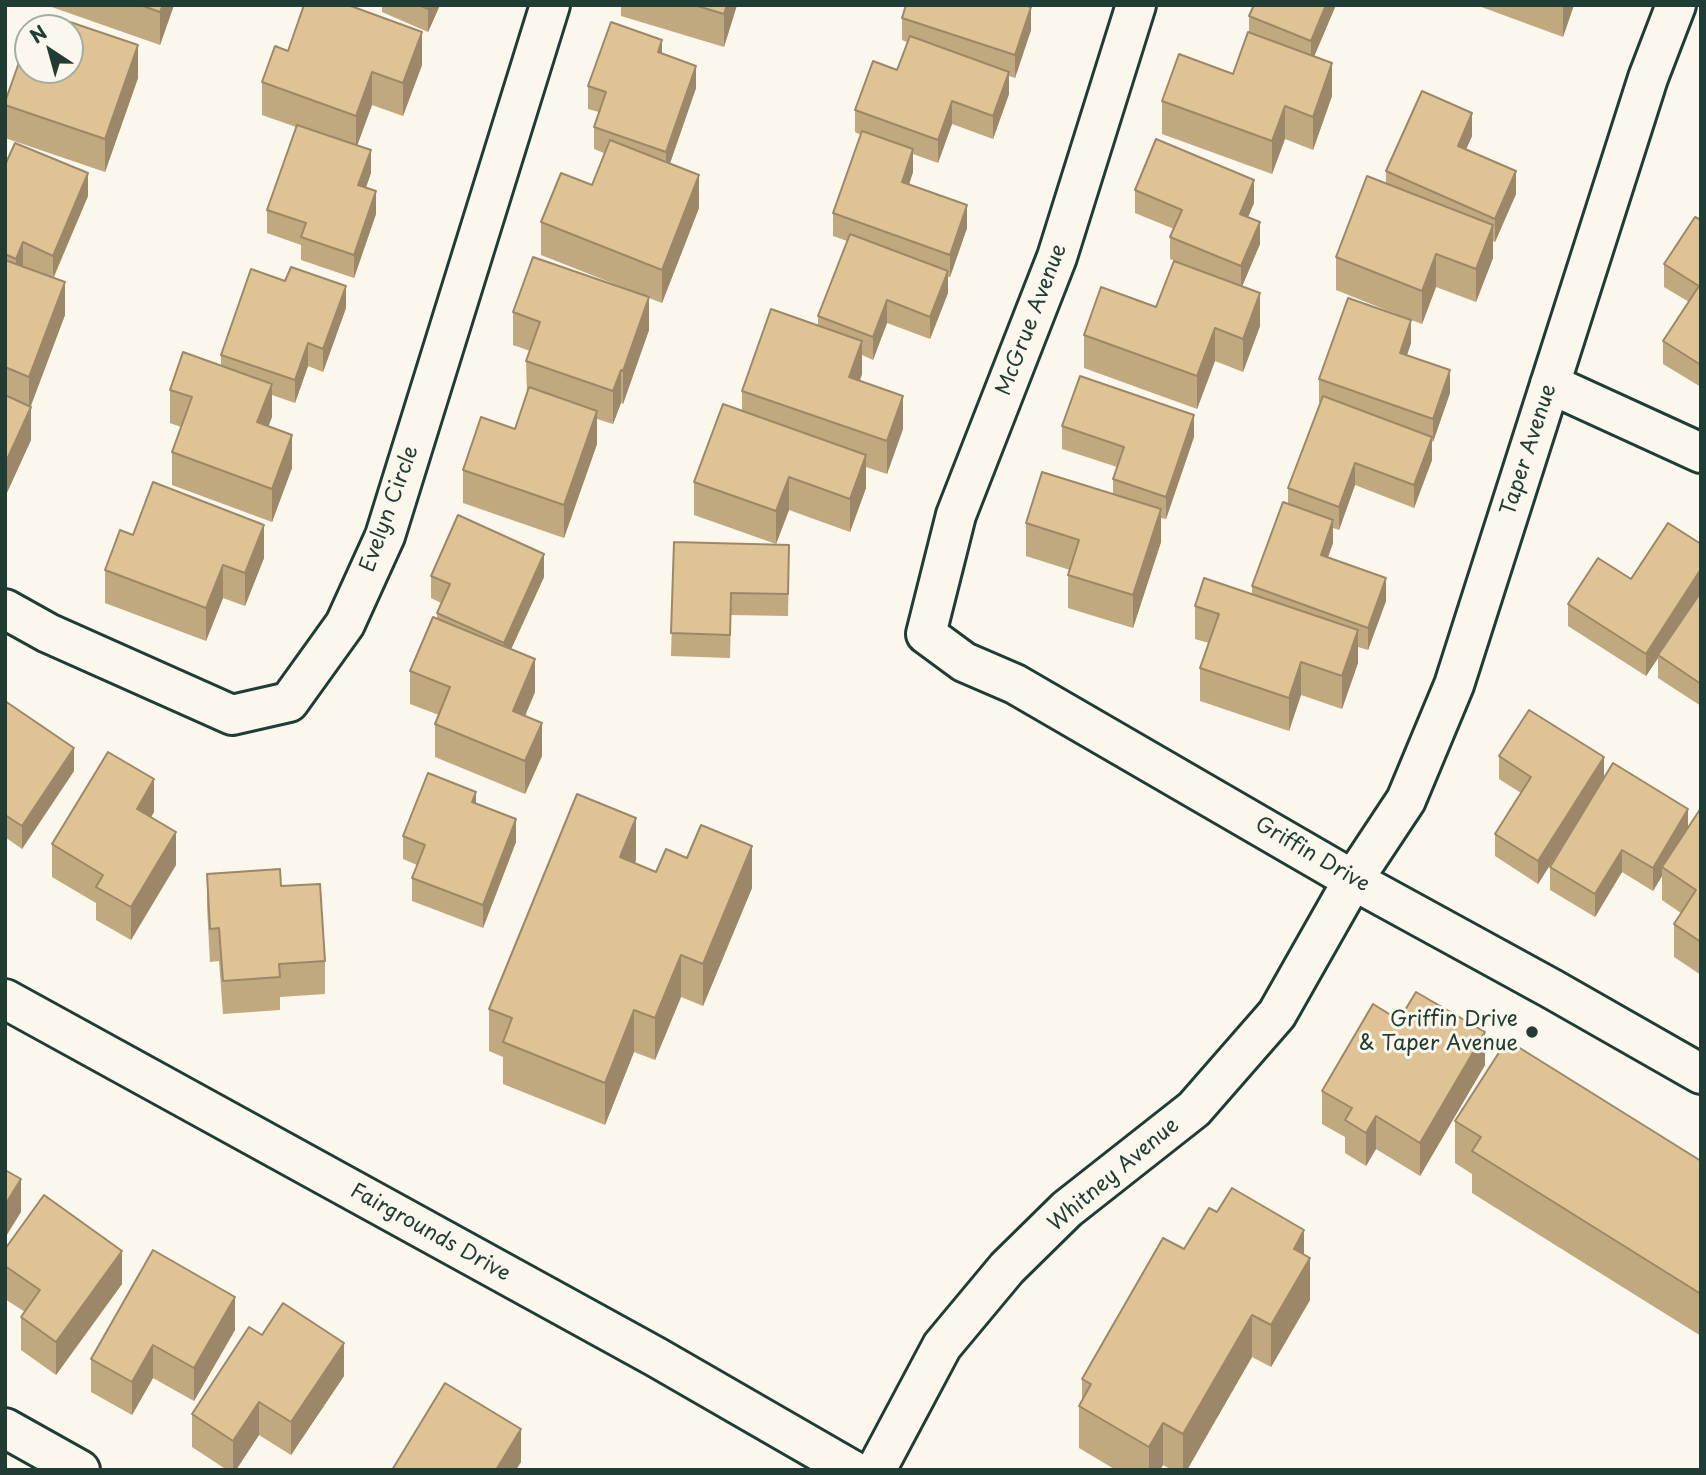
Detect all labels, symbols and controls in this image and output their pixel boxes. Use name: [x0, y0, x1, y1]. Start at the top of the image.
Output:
north arrow: [14, 14, 84, 84]
text: N: [24, 18, 52, 49]
street label: McGrue Avenue: [992, 241, 1072, 399]
street label: Taper Avenue: [1496, 381, 1562, 519]
street label: Evelyn Circle: [355, 442, 425, 576]
street label: Griffin Drive: [1250, 812, 1374, 898]
place label: Griffin Drive & Taper Avenue: [1359, 1007, 1518, 1057]
marker: Griffin Drive & Taper Avenue: [1524, 1024, 1540, 1040]
street label: Whitney Avenue: [1044, 1113, 1184, 1237]
street label: Fairgrounds Drive: [346, 1179, 514, 1287]

